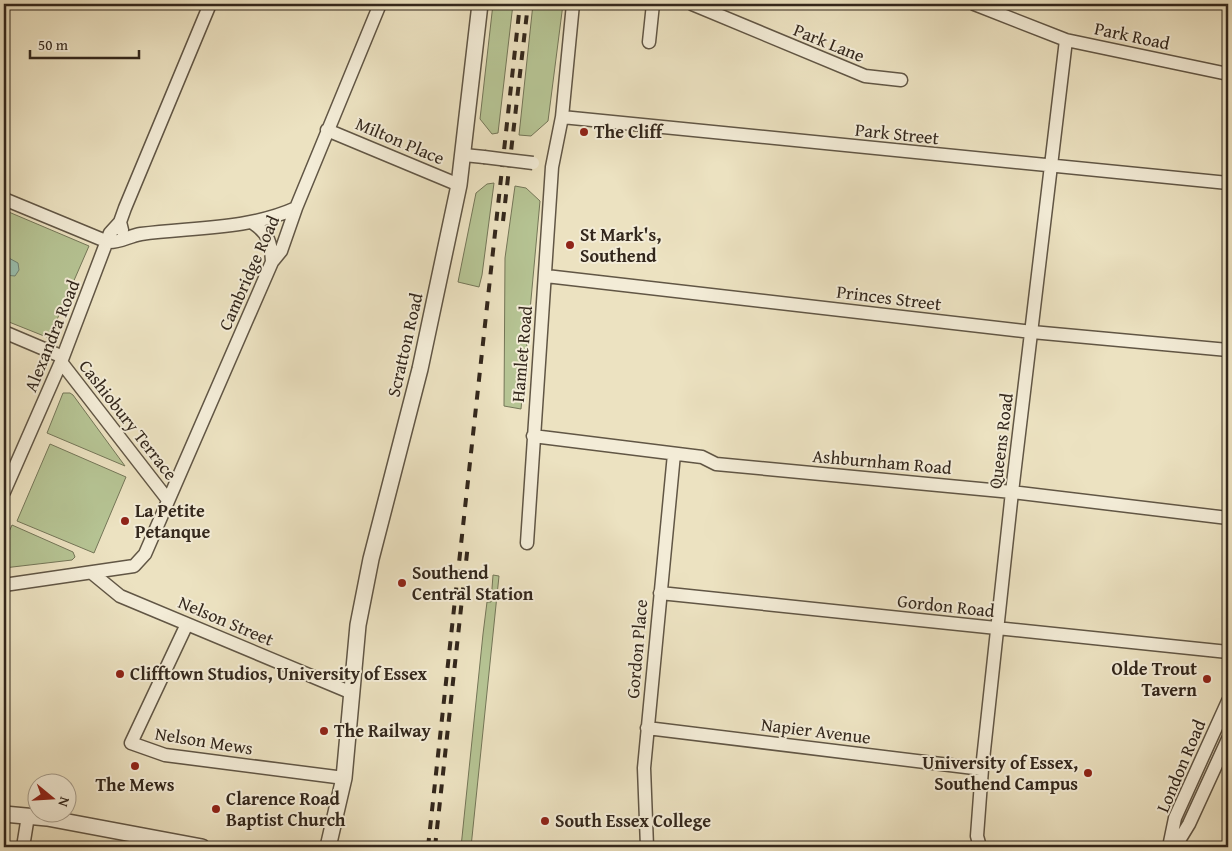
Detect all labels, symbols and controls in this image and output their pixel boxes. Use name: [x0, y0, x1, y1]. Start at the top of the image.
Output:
street label: Park Road: [1092, 14, 1173, 57]
street label: Park Lane: [790, 16, 869, 69]
scale bar: [30, 28, 139, 60]
text: 50 m: [38, 34, 69, 55]
street label: Milton Place: [352, 110, 449, 171]
street label: Park Street: [854, 116, 941, 151]
place label: The Cliff: [594, 118, 664, 145]
marker: The Cliff: [578, 126, 590, 138]
street label: Cambridge Road: [211, 211, 286, 335]
place label: St Mark's, Southend: [580, 221, 661, 269]
marker: St Mark's, Southend: [564, 239, 576, 251]
street label: Alexandra Road: [17, 275, 86, 396]
street label: Princes Street: [835, 278, 944, 317]
street label: Scratton Road: [379, 290, 430, 400]
street label: Hamlet Road: [504, 304, 539, 403]
street label: Cashiobury Terrace: [73, 354, 184, 486]
street label: Queens Road: [981, 391, 1020, 490]
street label: Ashburnham Road: [811, 442, 953, 481]
place label: La Petite Petanque: [135, 497, 210, 545]
marker: La Petite Petanque: [119, 515, 131, 527]
place label: Southend Central Station: [412, 559, 534, 607]
marker: Southend Central Station: [396, 577, 408, 589]
street label: Gordon Road: [896, 587, 996, 624]
street label: Nelson Street: [174, 588, 279, 653]
street label: Gordon Place: [619, 598, 654, 700]
place label: Olde Trout Tavern: [1112, 655, 1197, 703]
place label: Clifftown Studios, University of Essex: [130, 660, 428, 687]
marker: Clifftown Studios, University of Essex: [114, 668, 126, 680]
marker: Olde Trout Tavern: [1201, 673, 1213, 685]
street label: Napier Avenue: [760, 710, 872, 751]
street label: London Road: [1149, 715, 1212, 816]
place label: The Railway: [334, 717, 432, 744]
street label: Nelson Mews: [153, 719, 255, 762]
marker: The Railway: [318, 725, 330, 737]
place label: University of Essex, Southend Campus: [922, 749, 1078, 797]
marker: The Mews: [129, 760, 141, 772]
marker: University of Essex, Southend Campus: [1082, 767, 1094, 779]
place label: The Mews: [95, 771, 175, 798]
north arrow: [28, 774, 78, 824]
place label: Clarence Road Baptist Church: [226, 785, 346, 833]
text: N: [53, 794, 75, 810]
marker: Clarence Road Baptist Church: [210, 803, 222, 815]
place label: South Essex College: [555, 807, 711, 834]
marker: South Essex College: [539, 815, 551, 827]

